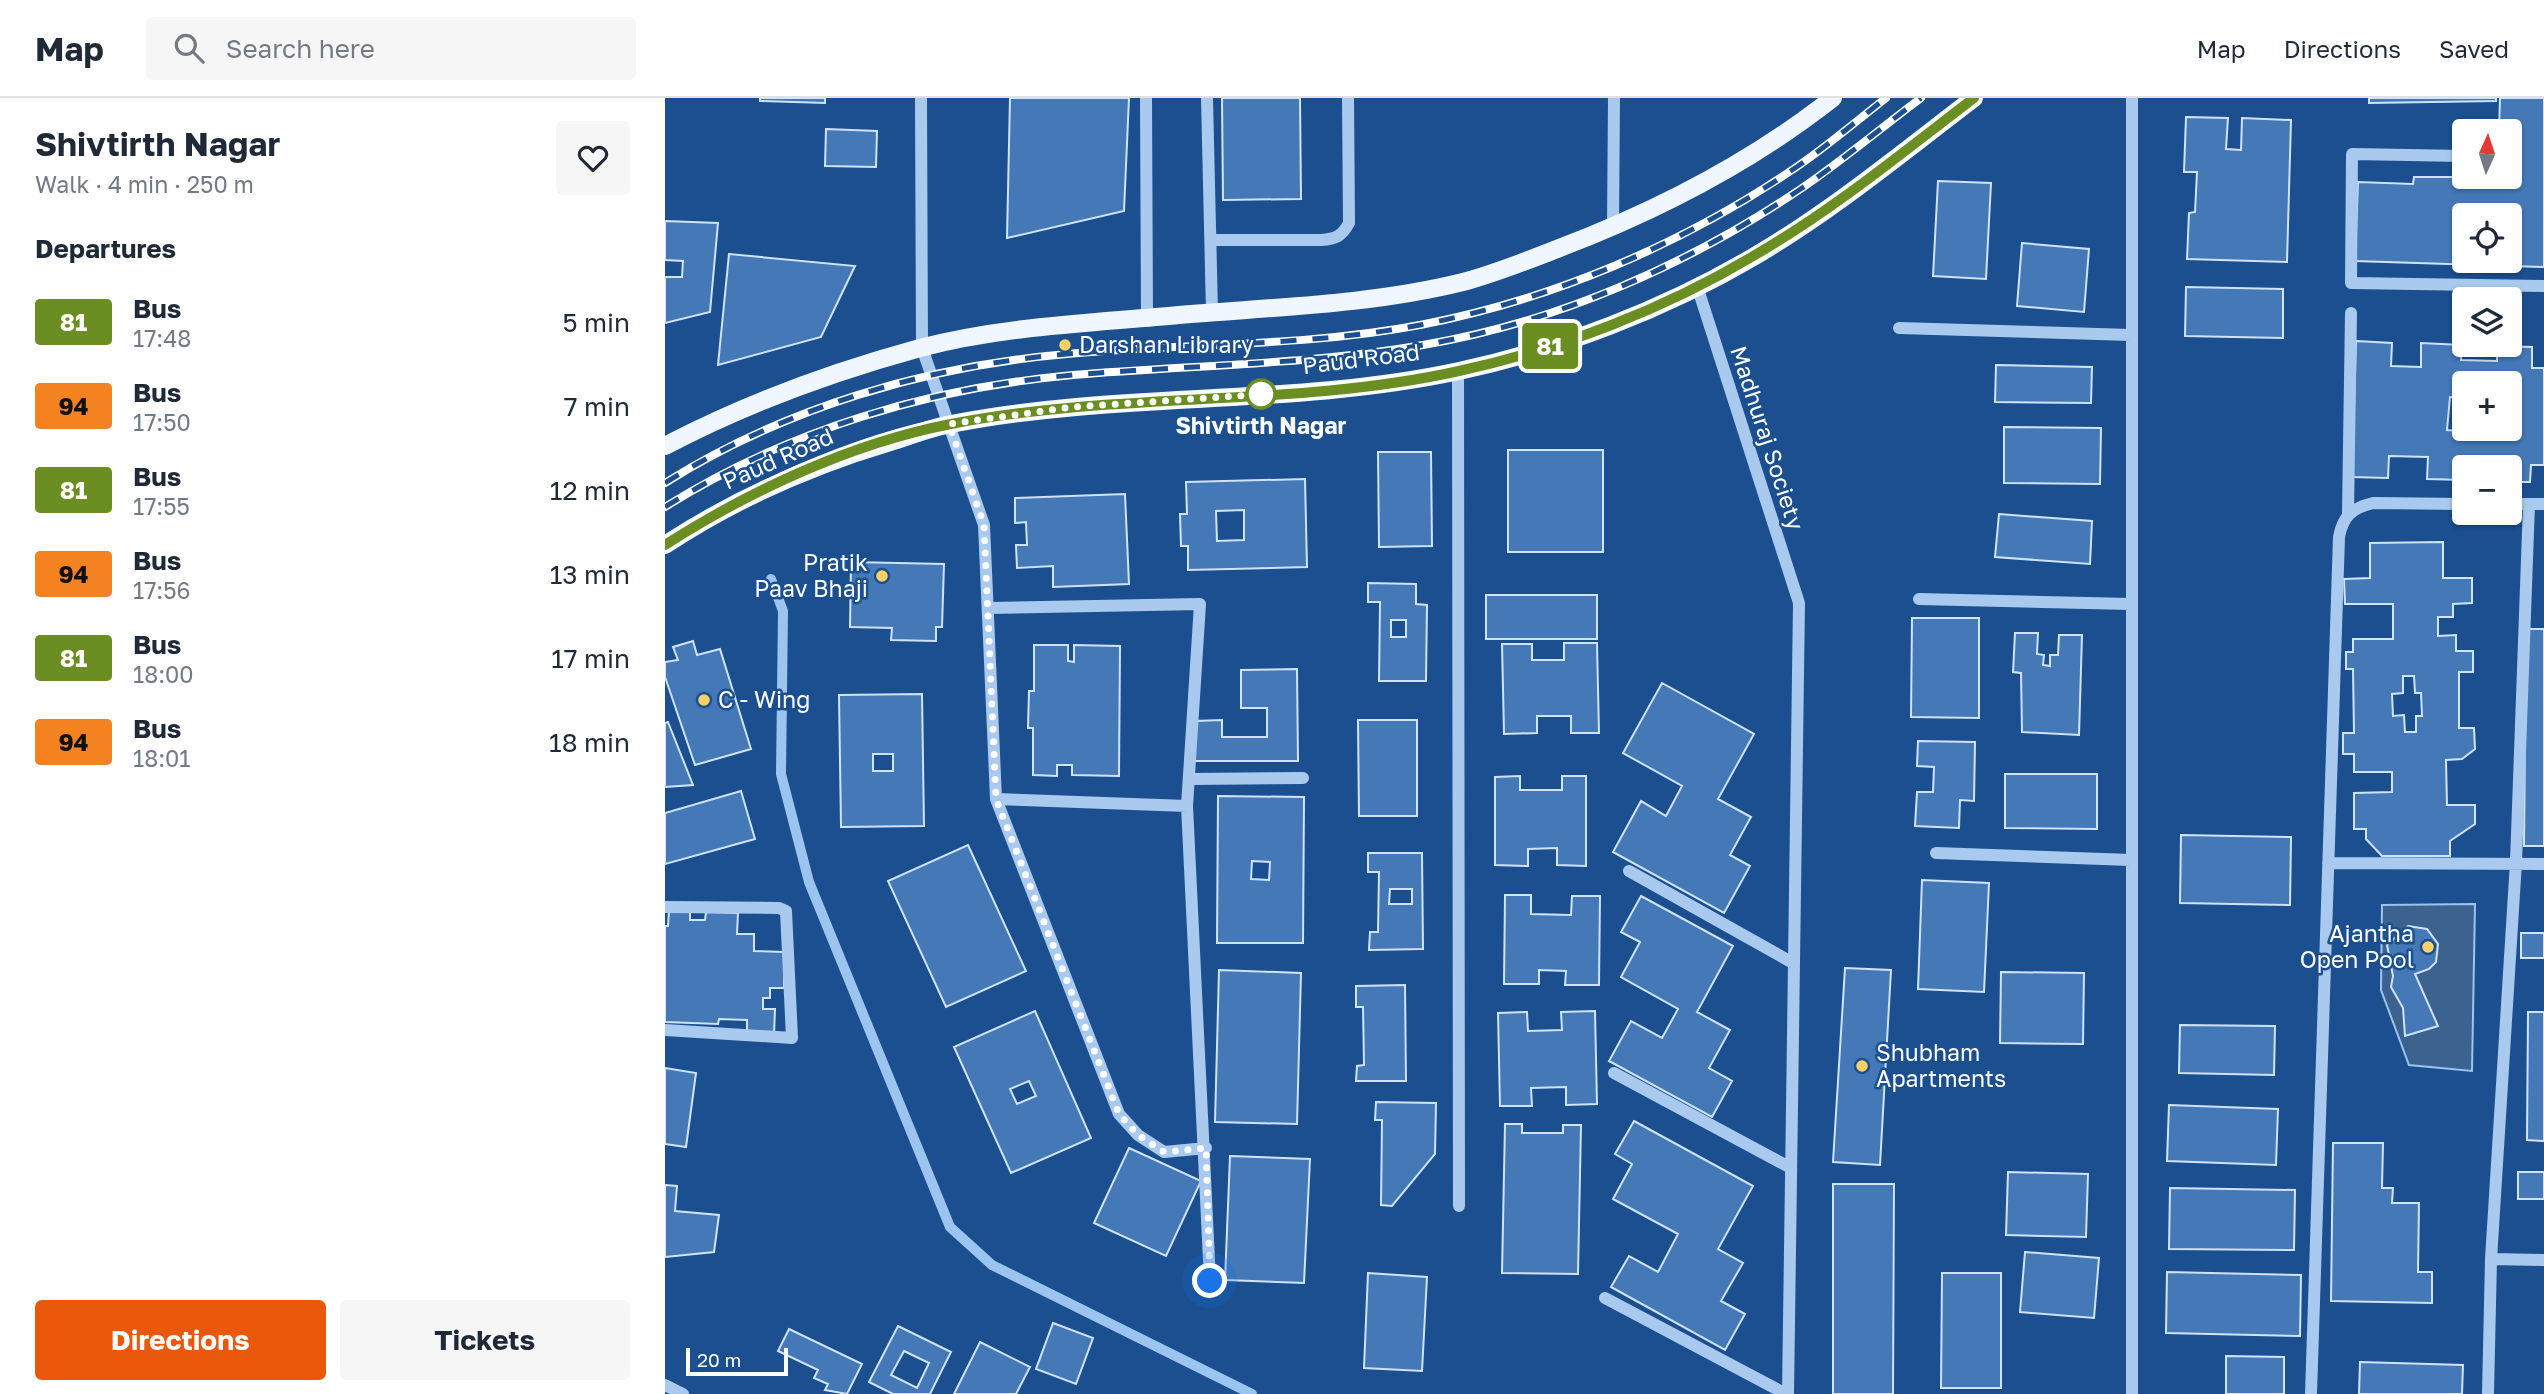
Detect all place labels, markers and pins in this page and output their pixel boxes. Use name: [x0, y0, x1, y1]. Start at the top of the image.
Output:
place label: Darshan Library: [1079, 330, 1254, 358]
marker: Darshan Library: [1057, 337, 1073, 353]
marker: Shivtirth Nagar: [1246, 379, 1276, 409]
place label: Shivtirth Nagar: [1176, 411, 1347, 439]
place label: Pratik Paav Bhaji: [754, 548, 868, 602]
marker: Pratik Paav Bhaji: [874, 568, 890, 584]
place label: C - Wing: [718, 685, 810, 713]
marker: C - Wing: [696, 692, 712, 708]
place label: Ajantha Open Pool: [2300, 919, 2414, 973]
marker: Ajantha Open Pool: [2420, 939, 2436, 955]
place label: Shubham Apartments: [1876, 1038, 2006, 1092]
marker: Shubham Apartments: [1854, 1058, 1870, 1074]

